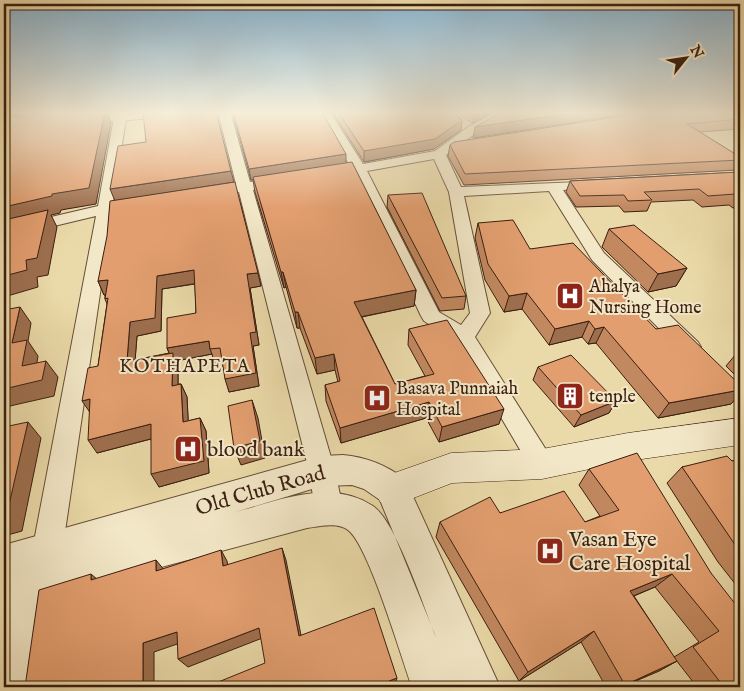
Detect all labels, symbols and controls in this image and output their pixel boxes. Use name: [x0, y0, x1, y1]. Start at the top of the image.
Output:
north arrow: [662, 32, 712, 82]
text: N: [685, 41, 707, 62]
place label: Ahalya Nursing Home: [588, 276, 701, 320]
hospital icon: Ahalya Nursing Home: [555, 281, 585, 311]
district label: KOTHAPETA: [119, 355, 251, 379]
place label: Basava Punnaiah Hospital: [396, 378, 519, 422]
building icon: tenple: [555, 381, 585, 411]
hospital icon: Basava Punnaiah Hospital: [362, 383, 392, 413]
place label: tenple: [589, 386, 636, 409]
hospital icon: blood bank: [173, 434, 203, 464]
place label: blood bank: [207, 437, 306, 464]
street label: Old Club Road: [192, 460, 329, 523]
place label: Vasan Eye Care Hospital: [568, 527, 691, 578]
hospital icon: Vasan Eye Care Hospital: [535, 536, 565, 566]

